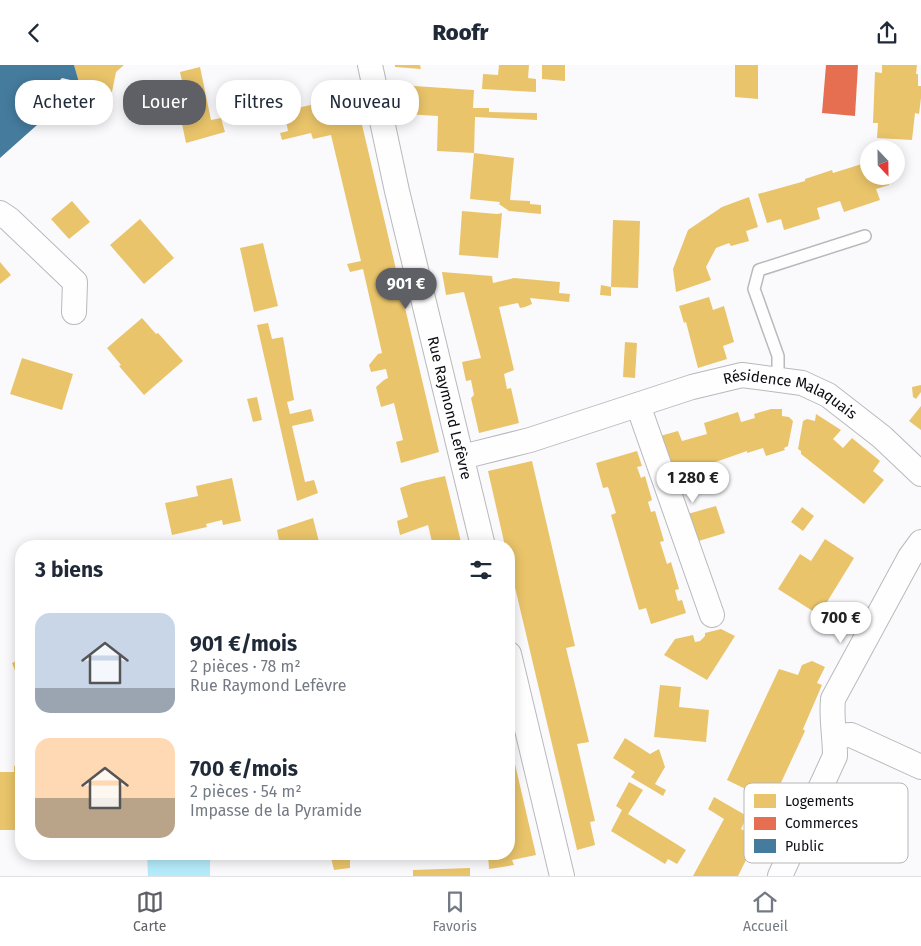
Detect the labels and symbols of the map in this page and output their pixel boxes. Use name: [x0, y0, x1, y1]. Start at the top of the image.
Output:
north arrow: [860, 140, 905, 185]
pin: 901 €: [371, 267, 441, 310]
street label: Rue Raymond Lefèvre: [423, 334, 476, 481]
street label: Résidence Malaquais: [721, 366, 861, 423]
pin: 1 280 €: [647, 461, 739, 504]
pin: 700 €: [806, 601, 876, 644]
legend: [744, 783, 908, 863]
text: Logements: [785, 793, 854, 810]
text: Commerces: [785, 815, 858, 832]
text: Public: [785, 838, 824, 855]

